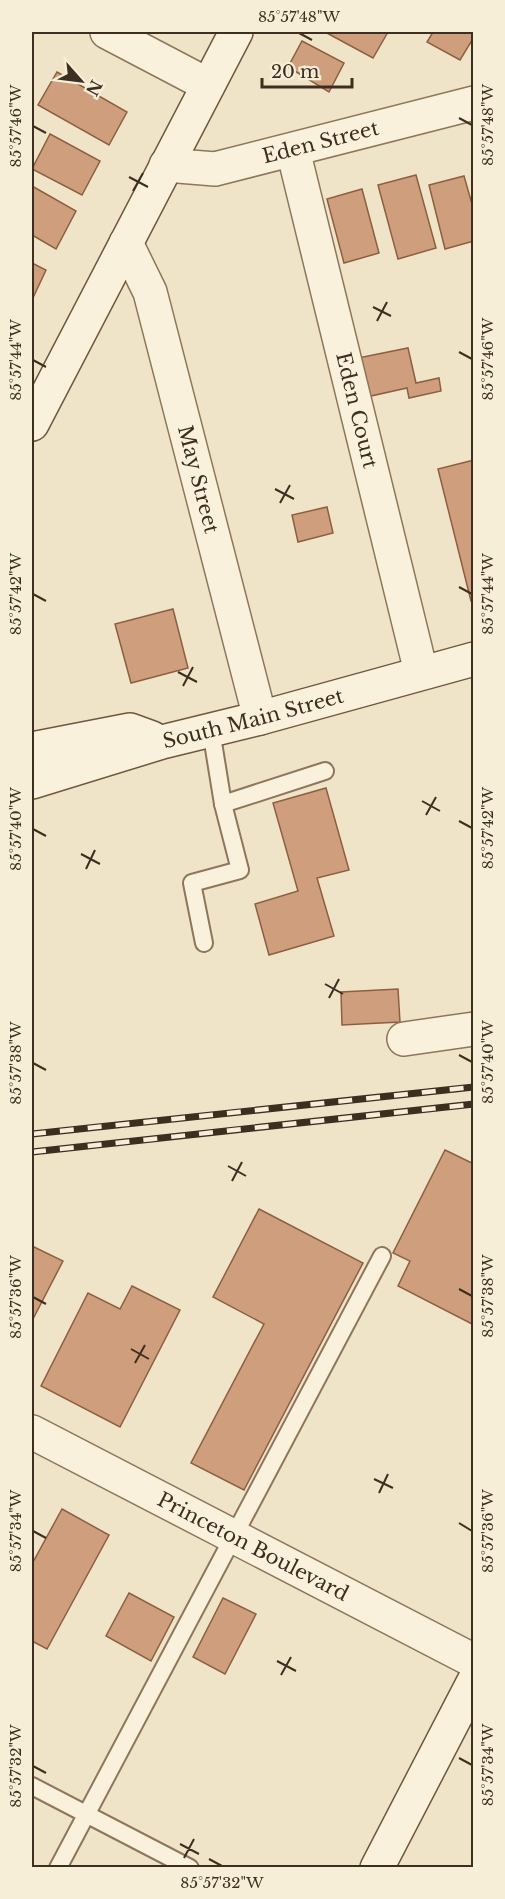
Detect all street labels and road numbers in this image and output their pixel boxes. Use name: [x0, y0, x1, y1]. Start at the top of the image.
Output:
street label: Eden Street: [260, 116, 382, 168]
street label: Eden Court: [331, 350, 383, 471]
street label: May Street: [173, 423, 224, 536]
street label: South Main Street: [160, 683, 347, 753]
street label: Princeton Boulevard: [154, 1487, 353, 1606]

